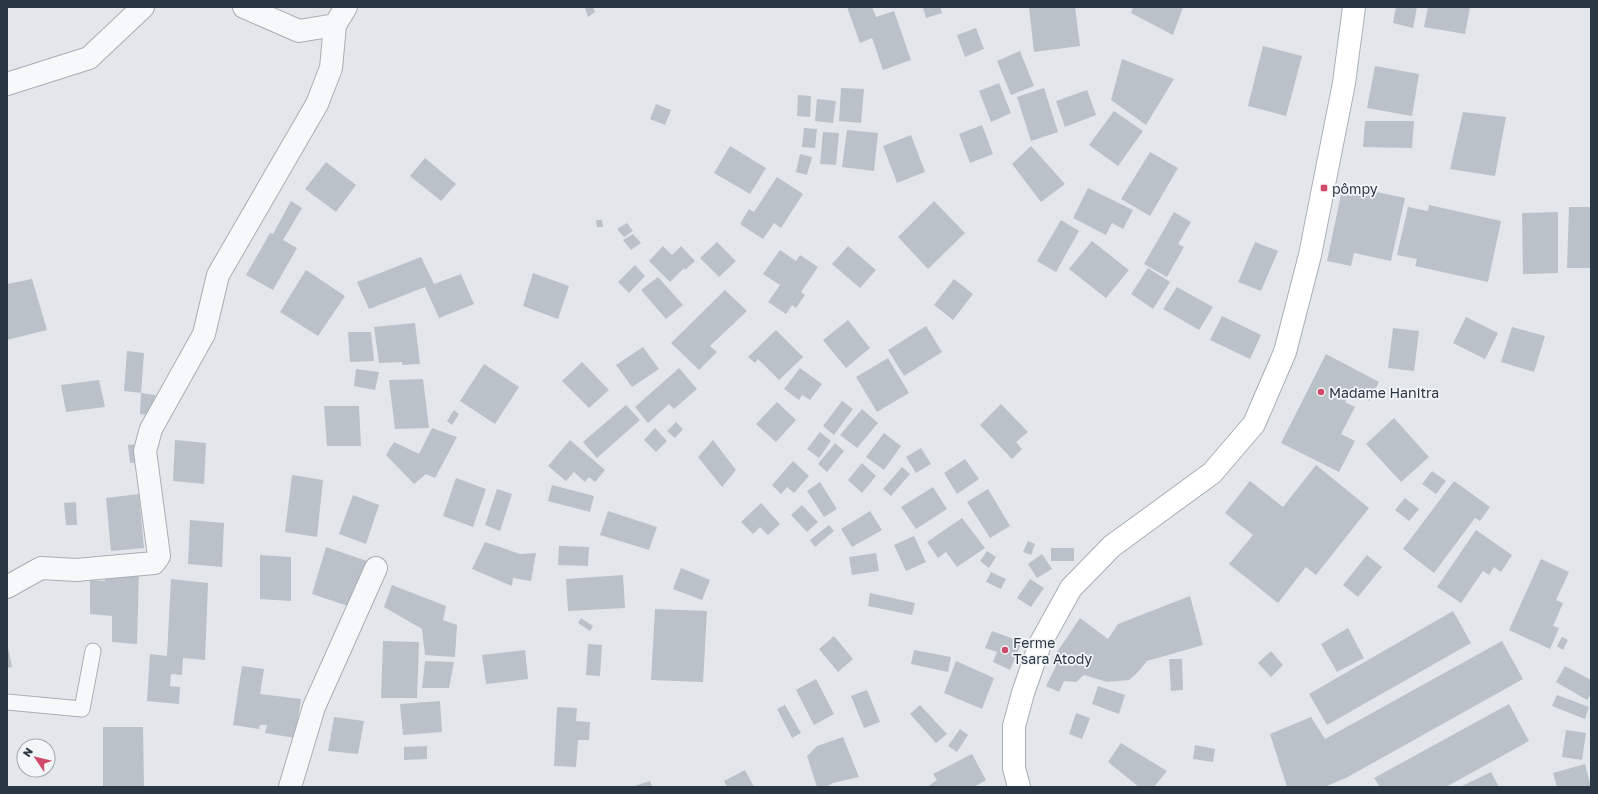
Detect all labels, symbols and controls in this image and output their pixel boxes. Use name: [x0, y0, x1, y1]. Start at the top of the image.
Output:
place label: pômpy: [1332, 180, 1378, 197]
marker: pômpy: [1319, 183, 1329, 193]
place label: Madame Hanitra: [1329, 384, 1439, 401]
marker: Madame Hanitra: [1316, 387, 1326, 397]
place label: Ferme Tsara Atody: [1013, 634, 1092, 667]
marker: Ferme Tsara Atody: [1000, 645, 1010, 655]
north arrow: [16, 738, 56, 778]
text: N: [20, 745, 35, 759]

